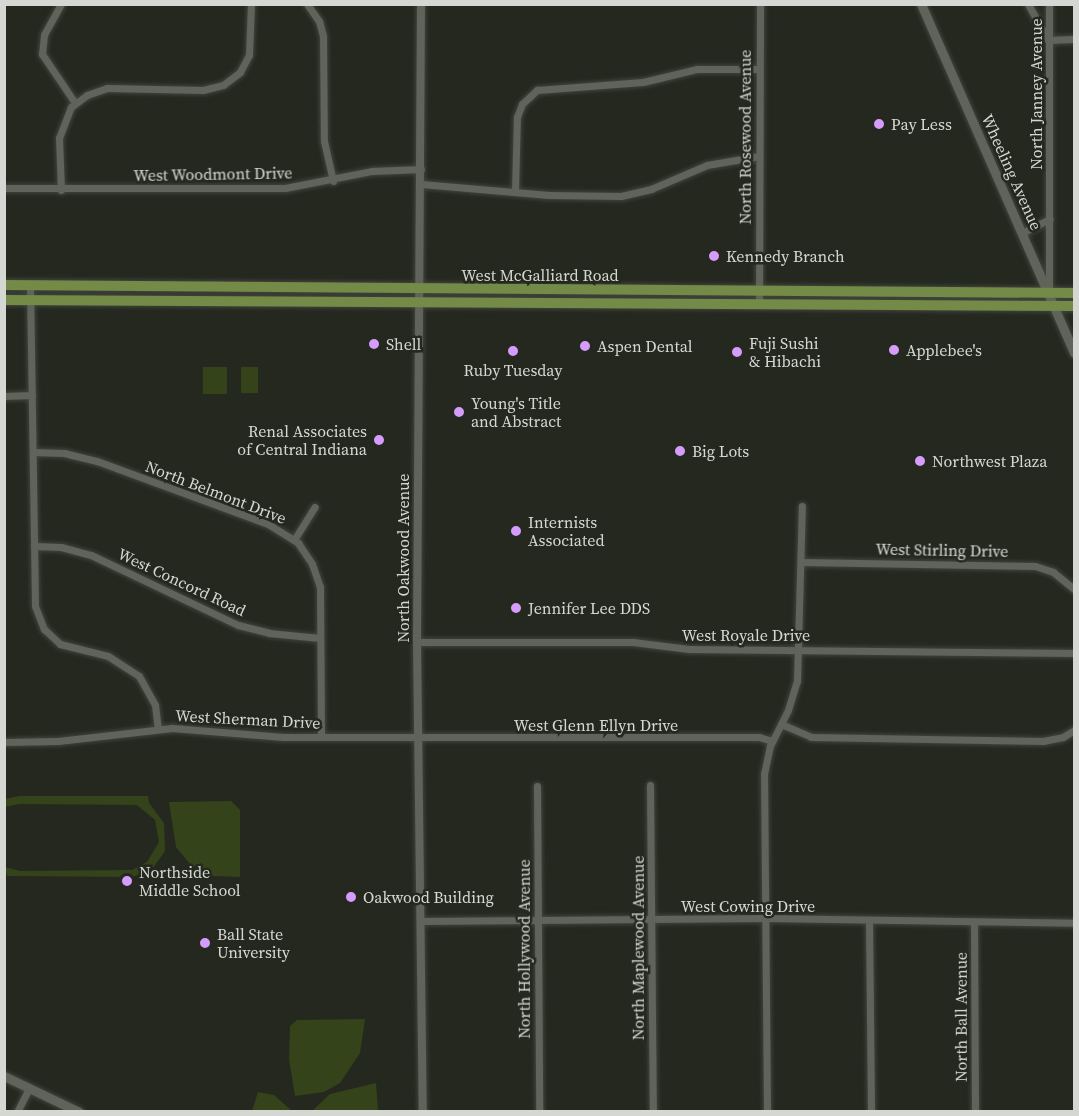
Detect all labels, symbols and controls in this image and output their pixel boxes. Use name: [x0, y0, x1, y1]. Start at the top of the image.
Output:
street label: North Janney Avenue: [1026, 18, 1046, 170]
street label: North Rosewood Avenue: [735, 50, 755, 224]
street label: Wheeling Avenue: [978, 111, 1046, 233]
place label: Pay Less: [891, 114, 952, 134]
marker: Pay Less: [872, 117, 886, 131]
street label: West Woodmont Drive: [133, 163, 293, 185]
place label: Kennedy Branch: [726, 246, 845, 266]
marker: Kennedy Branch: [707, 249, 721, 263]
street label: West McGalliard Road: [461, 265, 619, 285]
place label: Fuji Sushi & Hibachi: [749, 333, 821, 371]
place label: Shell: [386, 334, 421, 354]
place label: Aspen Dental: [597, 336, 693, 356]
marker: Shell: [367, 337, 381, 351]
marker: Aspen Dental: [578, 339, 592, 353]
place label: Applebee's: [906, 340, 982, 360]
marker: Applebee's: [887, 343, 901, 357]
marker: Ruby Tuesday: [506, 344, 520, 358]
marker: Fuji Sushi & Hibachi: [730, 345, 744, 359]
place label: Ruby Tuesday: [463, 360, 563, 380]
place label: Young's Title and Abstract: [471, 393, 561, 431]
marker: Young's Title and Abstract: [452, 405, 466, 419]
place label: Renal Associates of Central Indiana: [237, 421, 367, 459]
marker: Renal Associates of Central Indiana: [372, 433, 386, 447]
place label: Big Lots: [692, 441, 749, 461]
marker: Big Lots: [673, 444, 687, 458]
place label: Northwest Plaza: [932, 451, 1047, 471]
marker: Northwest Plaza: [913, 454, 927, 468]
street label: North Belmont Drive: [143, 456, 289, 528]
street label: North Oakwood Avenue: [393, 474, 413, 642]
place label: Internists Associated: [528, 512, 604, 550]
marker: Internists Associated: [509, 524, 523, 538]
street label: West Stirling Drive: [875, 539, 1009, 561]
street label: West Concord Road: [115, 544, 249, 620]
place label: Jennifer Lee DDS: [528, 598, 650, 618]
marker: Jennifer Lee DDS: [509, 601, 523, 615]
street label: West Royale Drive: [682, 625, 810, 645]
street label: West Sherman Drive: [175, 706, 321, 732]
street label: West Glenn Ellyn Drive: [514, 715, 678, 735]
street label: North Maplewood Avenue: [628, 856, 648, 1040]
street label: North Hollywood Avenue: [514, 859, 534, 1039]
place label: Northside Middle School: [139, 862, 241, 900]
marker: Northside Middle School: [120, 874, 134, 888]
place label: Oakwood Building: [363, 887, 494, 907]
marker: Oakwood Building: [344, 890, 358, 904]
street label: West Cowing Drive: [681, 896, 815, 916]
place label: Ball State University: [217, 924, 290, 962]
marker: Ball State University: [198, 936, 212, 950]
street label: North Ball Avenue: [951, 952, 971, 1082]

